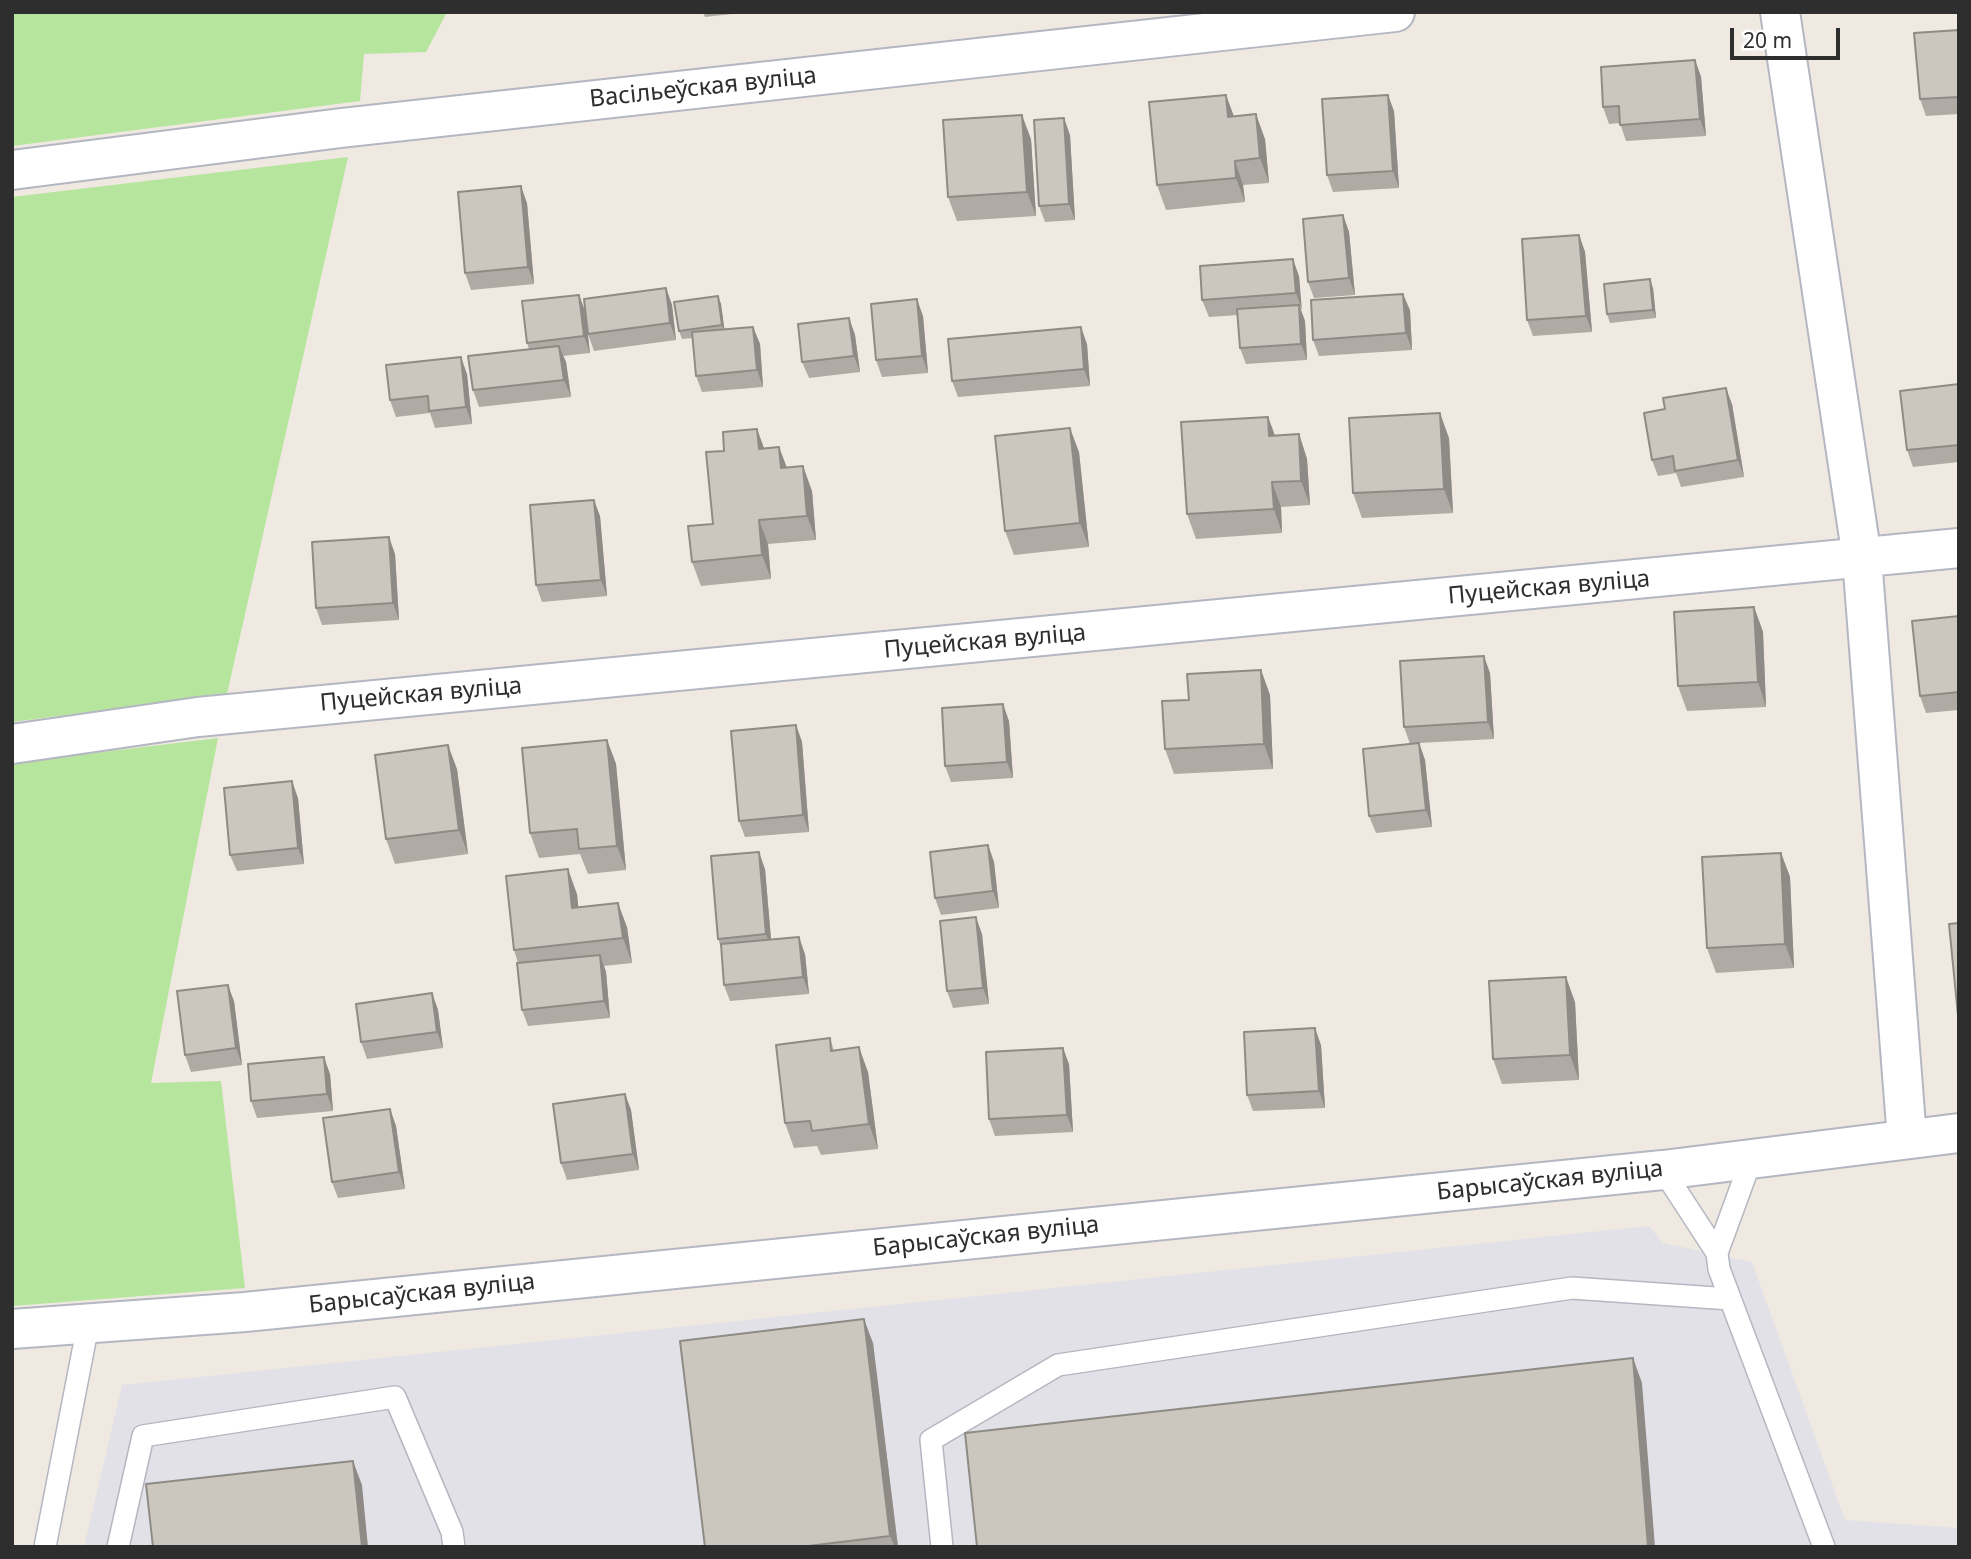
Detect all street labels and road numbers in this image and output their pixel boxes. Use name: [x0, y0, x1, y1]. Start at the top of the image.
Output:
street label: Васільеўская вуліца: [588, 62, 818, 114]
street label: Пуцейская вуліца: [1447, 565, 1651, 611]
street label: Пуцейская вуліца: [883, 619, 1087, 665]
street label: Пуцейская вуліца: [319, 672, 523, 718]
street label: Барысаўская вуліца: [1435, 1155, 1665, 1207]
street label: Барысаўская вуліца: [871, 1211, 1101, 1263]
street label: Барысаўская вуліца: [307, 1268, 537, 1320]

